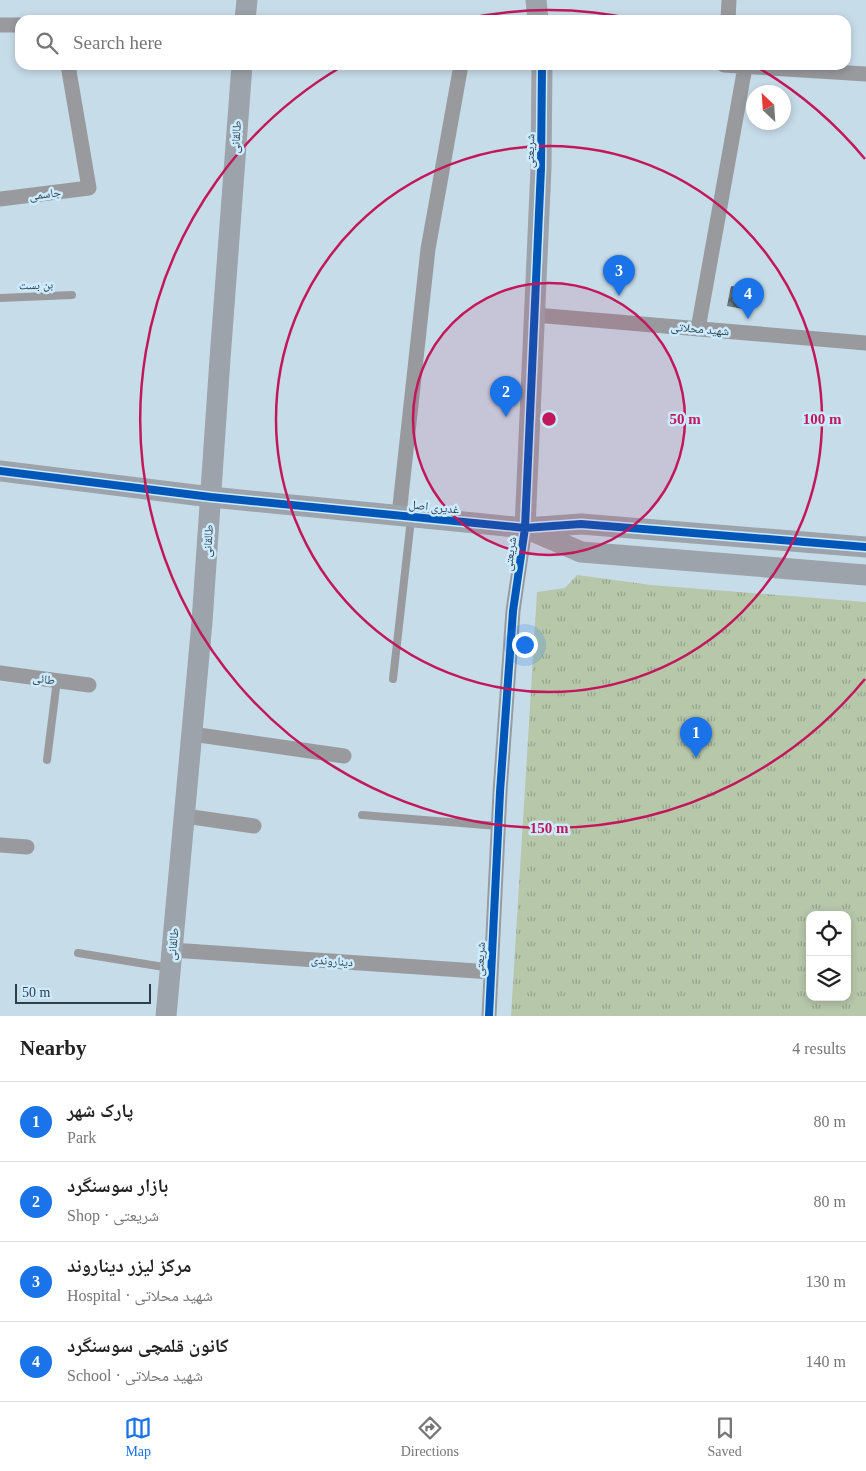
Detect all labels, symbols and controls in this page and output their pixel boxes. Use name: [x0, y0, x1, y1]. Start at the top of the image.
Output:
search box: [15, 15, 851, 70]
icon: search: [33, 29, 61, 57]
text: Search here: [73, 32, 162, 53]
north arrow: [746, 85, 791, 130]
street label: طالقانی: [228, 120, 244, 154]
street label: شریعتی: [523, 134, 538, 168]
street label: جاسمی: [28, 185, 62, 203]
pin: 3: [603, 255, 635, 296]
street label: بن بست: [19, 277, 53, 293]
pin: 4: [732, 278, 764, 319]
street label: شهید محلاتی: [670, 319, 730, 339]
pin: 2: [490, 376, 522, 417]
centre of rings: [540, 410, 558, 428]
text: 50 m: [669, 411, 701, 427]
text: 100 m: [803, 411, 842, 427]
street label: غدیری اصل: [408, 497, 460, 517]
street label: طالقانی: [200, 524, 216, 558]
street label: شریعتی: [501, 536, 520, 572]
your location: [512, 632, 538, 658]
street label: طائی: [32, 671, 56, 687]
pin: 1: [680, 717, 712, 758]
text: 150 m: [530, 820, 569, 836]
map controls: [806, 911, 851, 1001]
button: locate: [806, 911, 851, 956]
street label: طالقانی: [165, 927, 181, 961]
street label: شریعتی: [472, 941, 488, 977]
street label: دیناروندی: [310, 953, 354, 970]
button: layers: [806, 956, 851, 1001]
scale bar: [15, 981, 151, 1004]
text: 50 m: [22, 985, 50, 1000]
text: Nearby: [20, 1036, 87, 1060]
text: 4 results: [792, 1040, 846, 1057]
text: پارک شهر: [67, 1100, 133, 1121]
text: 1: [32, 1113, 40, 1130]
text: 80 m: [814, 1113, 846, 1130]
text: Park: [67, 1129, 96, 1146]
text: بازار سوسنگرد: [67, 1175, 168, 1196]
text: 2: [32, 1193, 40, 1210]
text: 80 m: [814, 1193, 846, 1210]
text: Shop · شریعتی: [67, 1207, 159, 1224]
text: مرکز لیزر دیناروند: [67, 1255, 191, 1276]
text: 3: [32, 1273, 40, 1290]
text: 130 m: [806, 1273, 846, 1290]
text: Hospital · شهید محلاتی: [67, 1287, 213, 1304]
text: کانون قلمچی سوسنگرد: [67, 1335, 229, 1356]
text: 4: [32, 1353, 40, 1370]
text: 140 m: [806, 1353, 846, 1370]
text: School · شهید محلاتی: [67, 1367, 203, 1384]
tab: Map: [124, 1414, 152, 1460]
tab: Directions: [401, 1414, 459, 1460]
tab: Saved: [708, 1414, 742, 1460]

